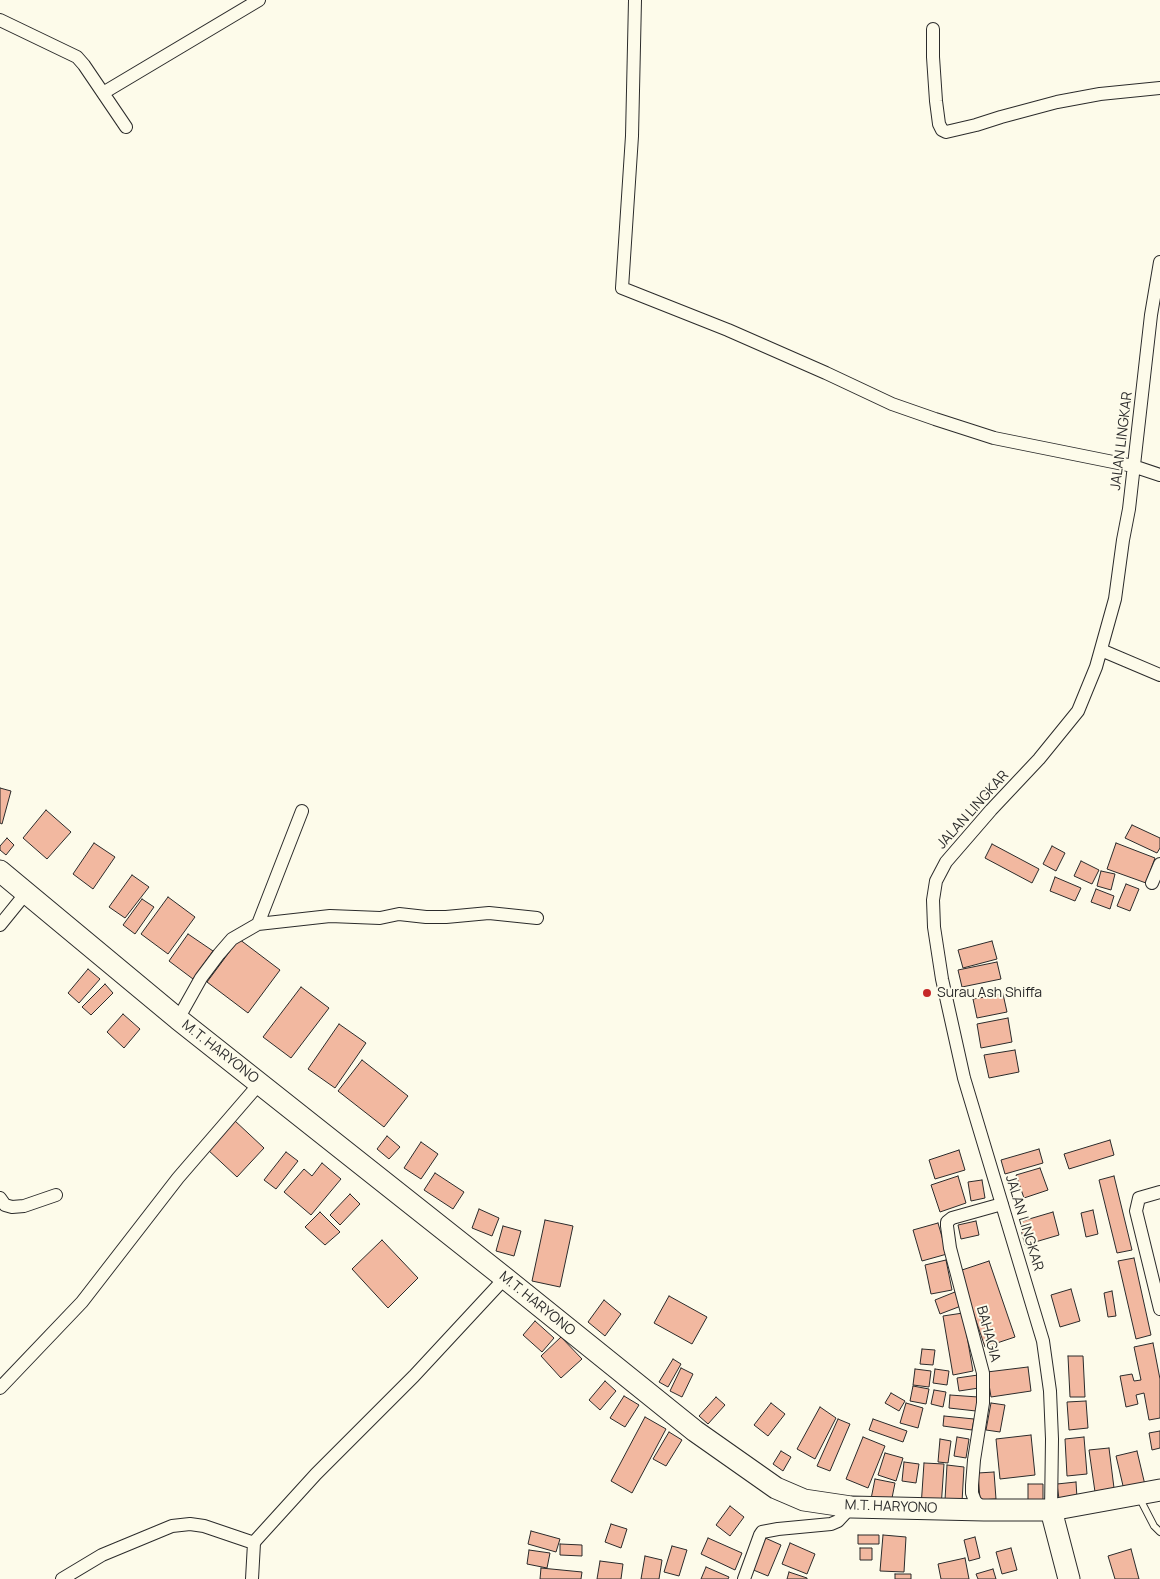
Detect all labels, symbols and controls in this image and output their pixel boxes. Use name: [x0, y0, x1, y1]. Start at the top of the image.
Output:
street label: JALAN LINGKAR: [1108, 391, 1136, 491]
street label: JALAN LINGKAR: [934, 767, 1012, 853]
place label: Surau Ash Shiffa: [937, 985, 1042, 1001]
marker: Surau Ash Shiffa: [921, 987, 933, 999]
street label: M.T. HARYONO: [178, 1017, 262, 1087]
street label: JALAN LINGKAR: [1001, 1173, 1047, 1273]
street label: M.T. HARYONO: [496, 1268, 578, 1340]
street label: BAHAGIA: [972, 1304, 1004, 1364]
street label: M.T. HARYONO: [844, 1497, 938, 1517]

